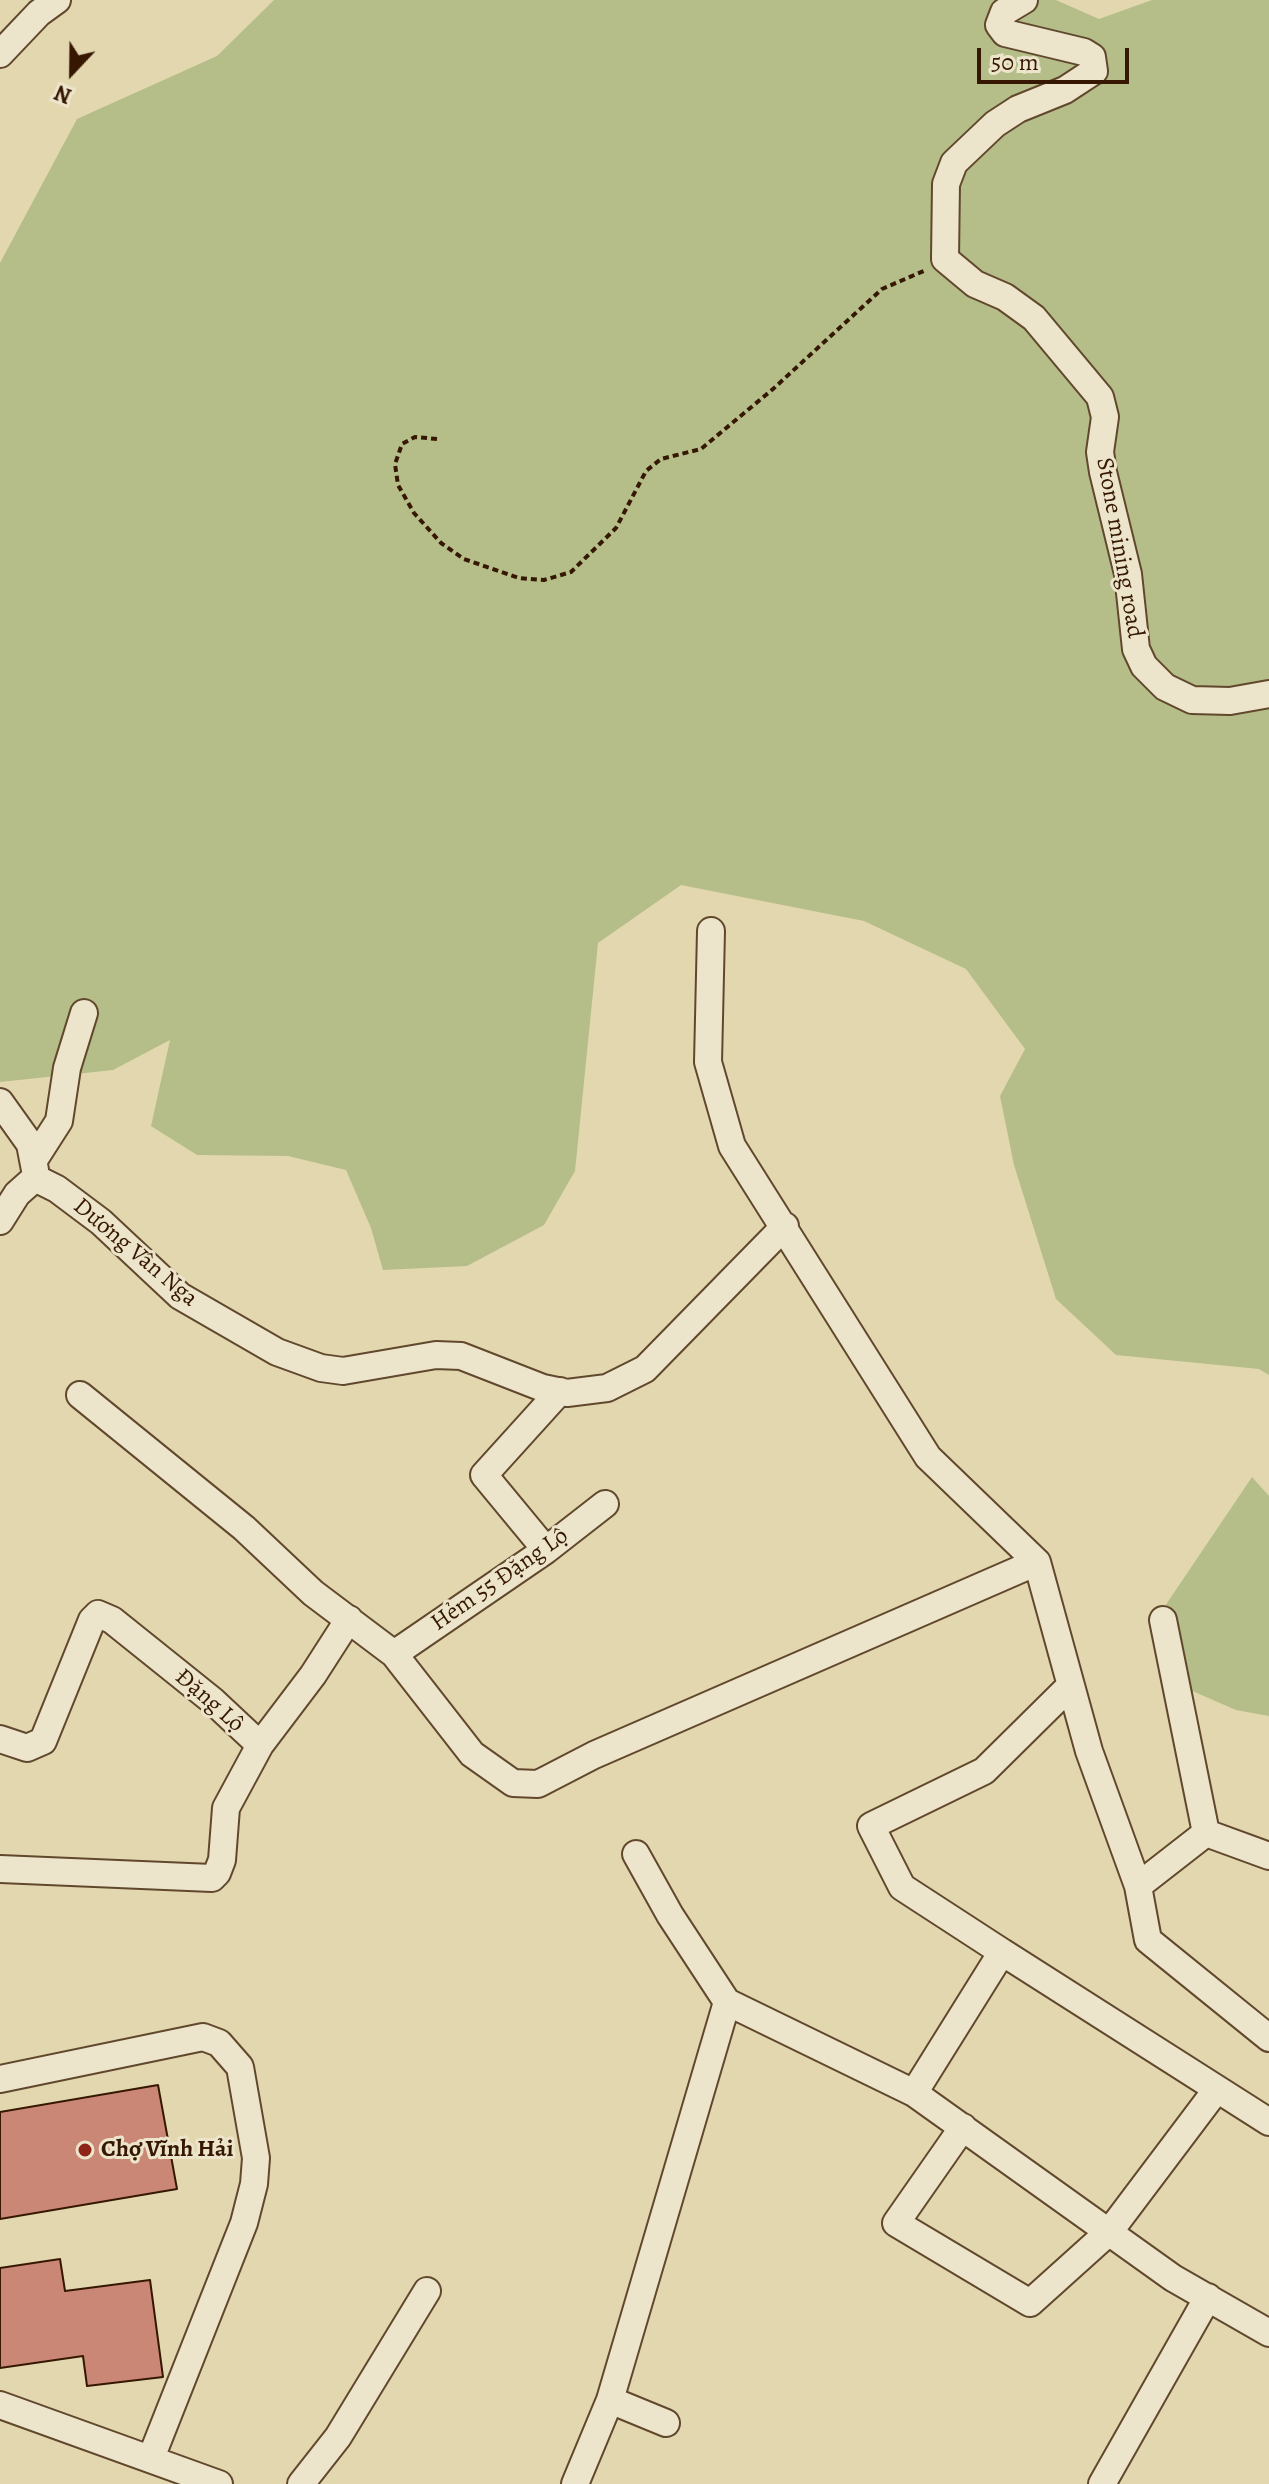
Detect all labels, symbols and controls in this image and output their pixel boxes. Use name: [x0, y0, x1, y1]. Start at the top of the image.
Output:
north arrow: [32, 32, 112, 112]
scale bar: [981, 32, 1133, 82]
text: 50 m: [991, 46, 1039, 78]
text: N: [50, 77, 76, 111]
street label: Stone mining road: [1089, 455, 1149, 641]
street label: Dương Vân Nga: [67, 1192, 203, 1314]
street label: Hẻm 55 Đặng Lộ: [426, 1522, 574, 1638]
street label: Đặng Lộ: [168, 1663, 250, 1739]
place label: Chợ Vĩnh Hải: [101, 2136, 233, 2164]
marker: Chợ Vĩnh Hải: [76, 2141, 94, 2159]

